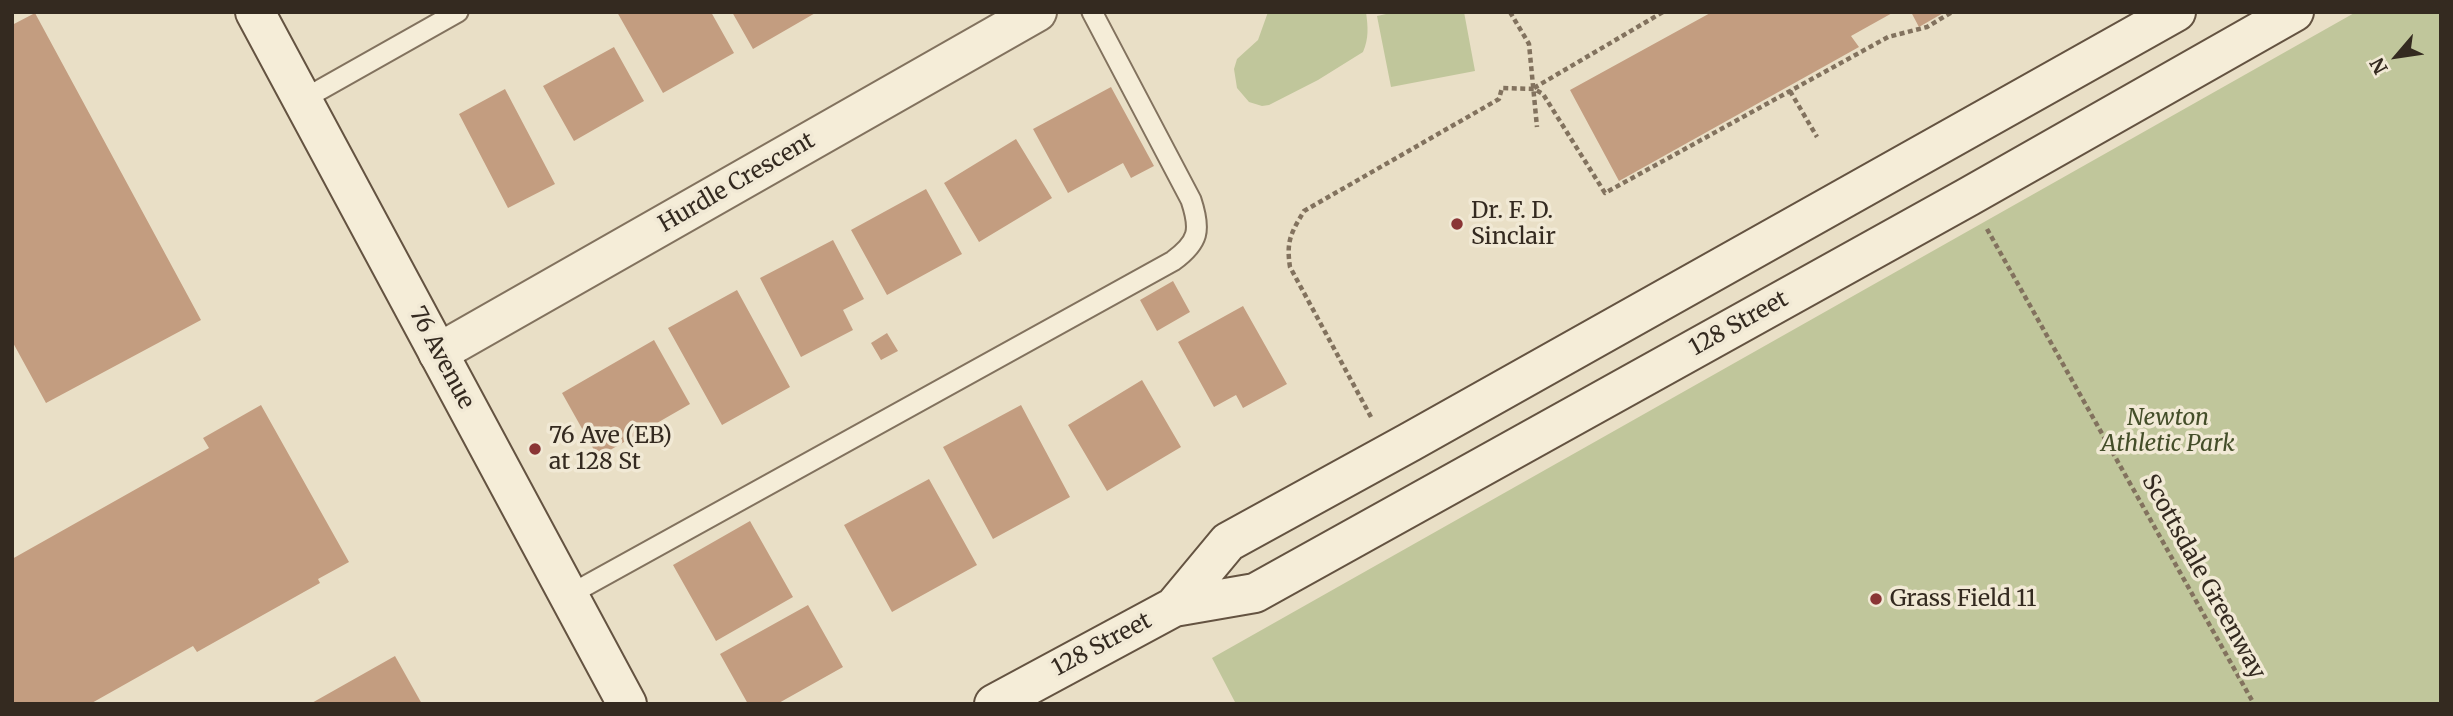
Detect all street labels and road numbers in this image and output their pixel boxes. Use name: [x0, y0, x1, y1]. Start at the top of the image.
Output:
street label: Hurdle Crescent: [654, 127, 820, 239]
street label: 128 Street: [1685, 286, 1793, 362]
street label: 76 Avenue: [403, 302, 479, 414]
street label: Scottsdale Greenway: [2135, 470, 2271, 684]
street label: 128 Street: [1048, 607, 1156, 683]

